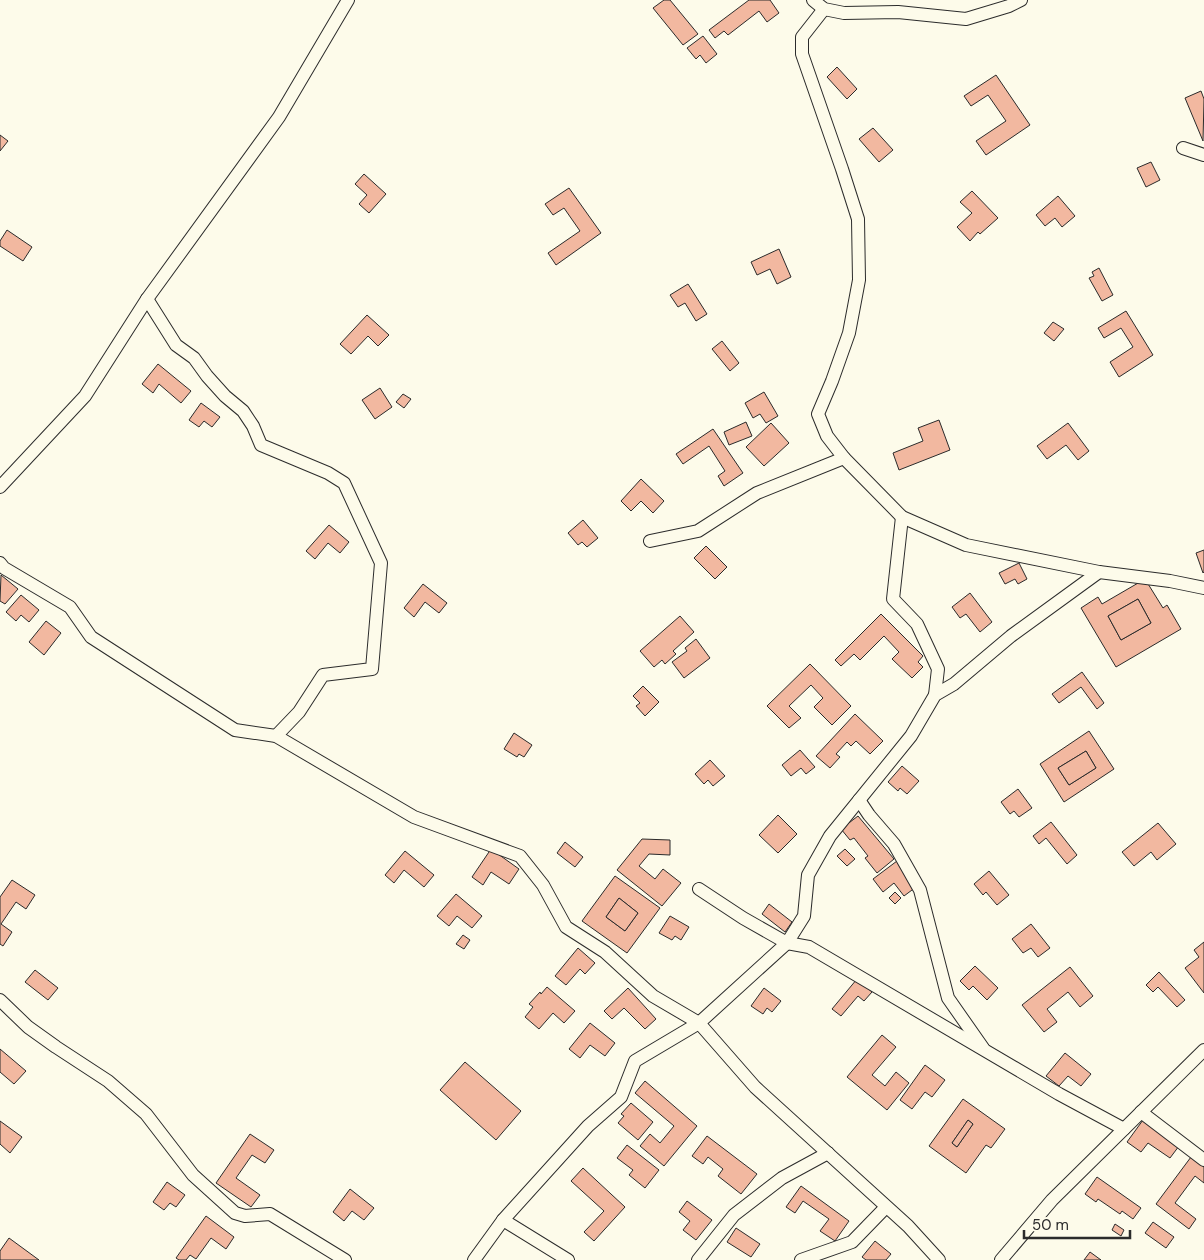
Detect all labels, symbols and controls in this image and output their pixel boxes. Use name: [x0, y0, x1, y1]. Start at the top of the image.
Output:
scale bar: [1024, 1208, 1130, 1240]
text: 50 m: [1032, 1215, 1069, 1235]

